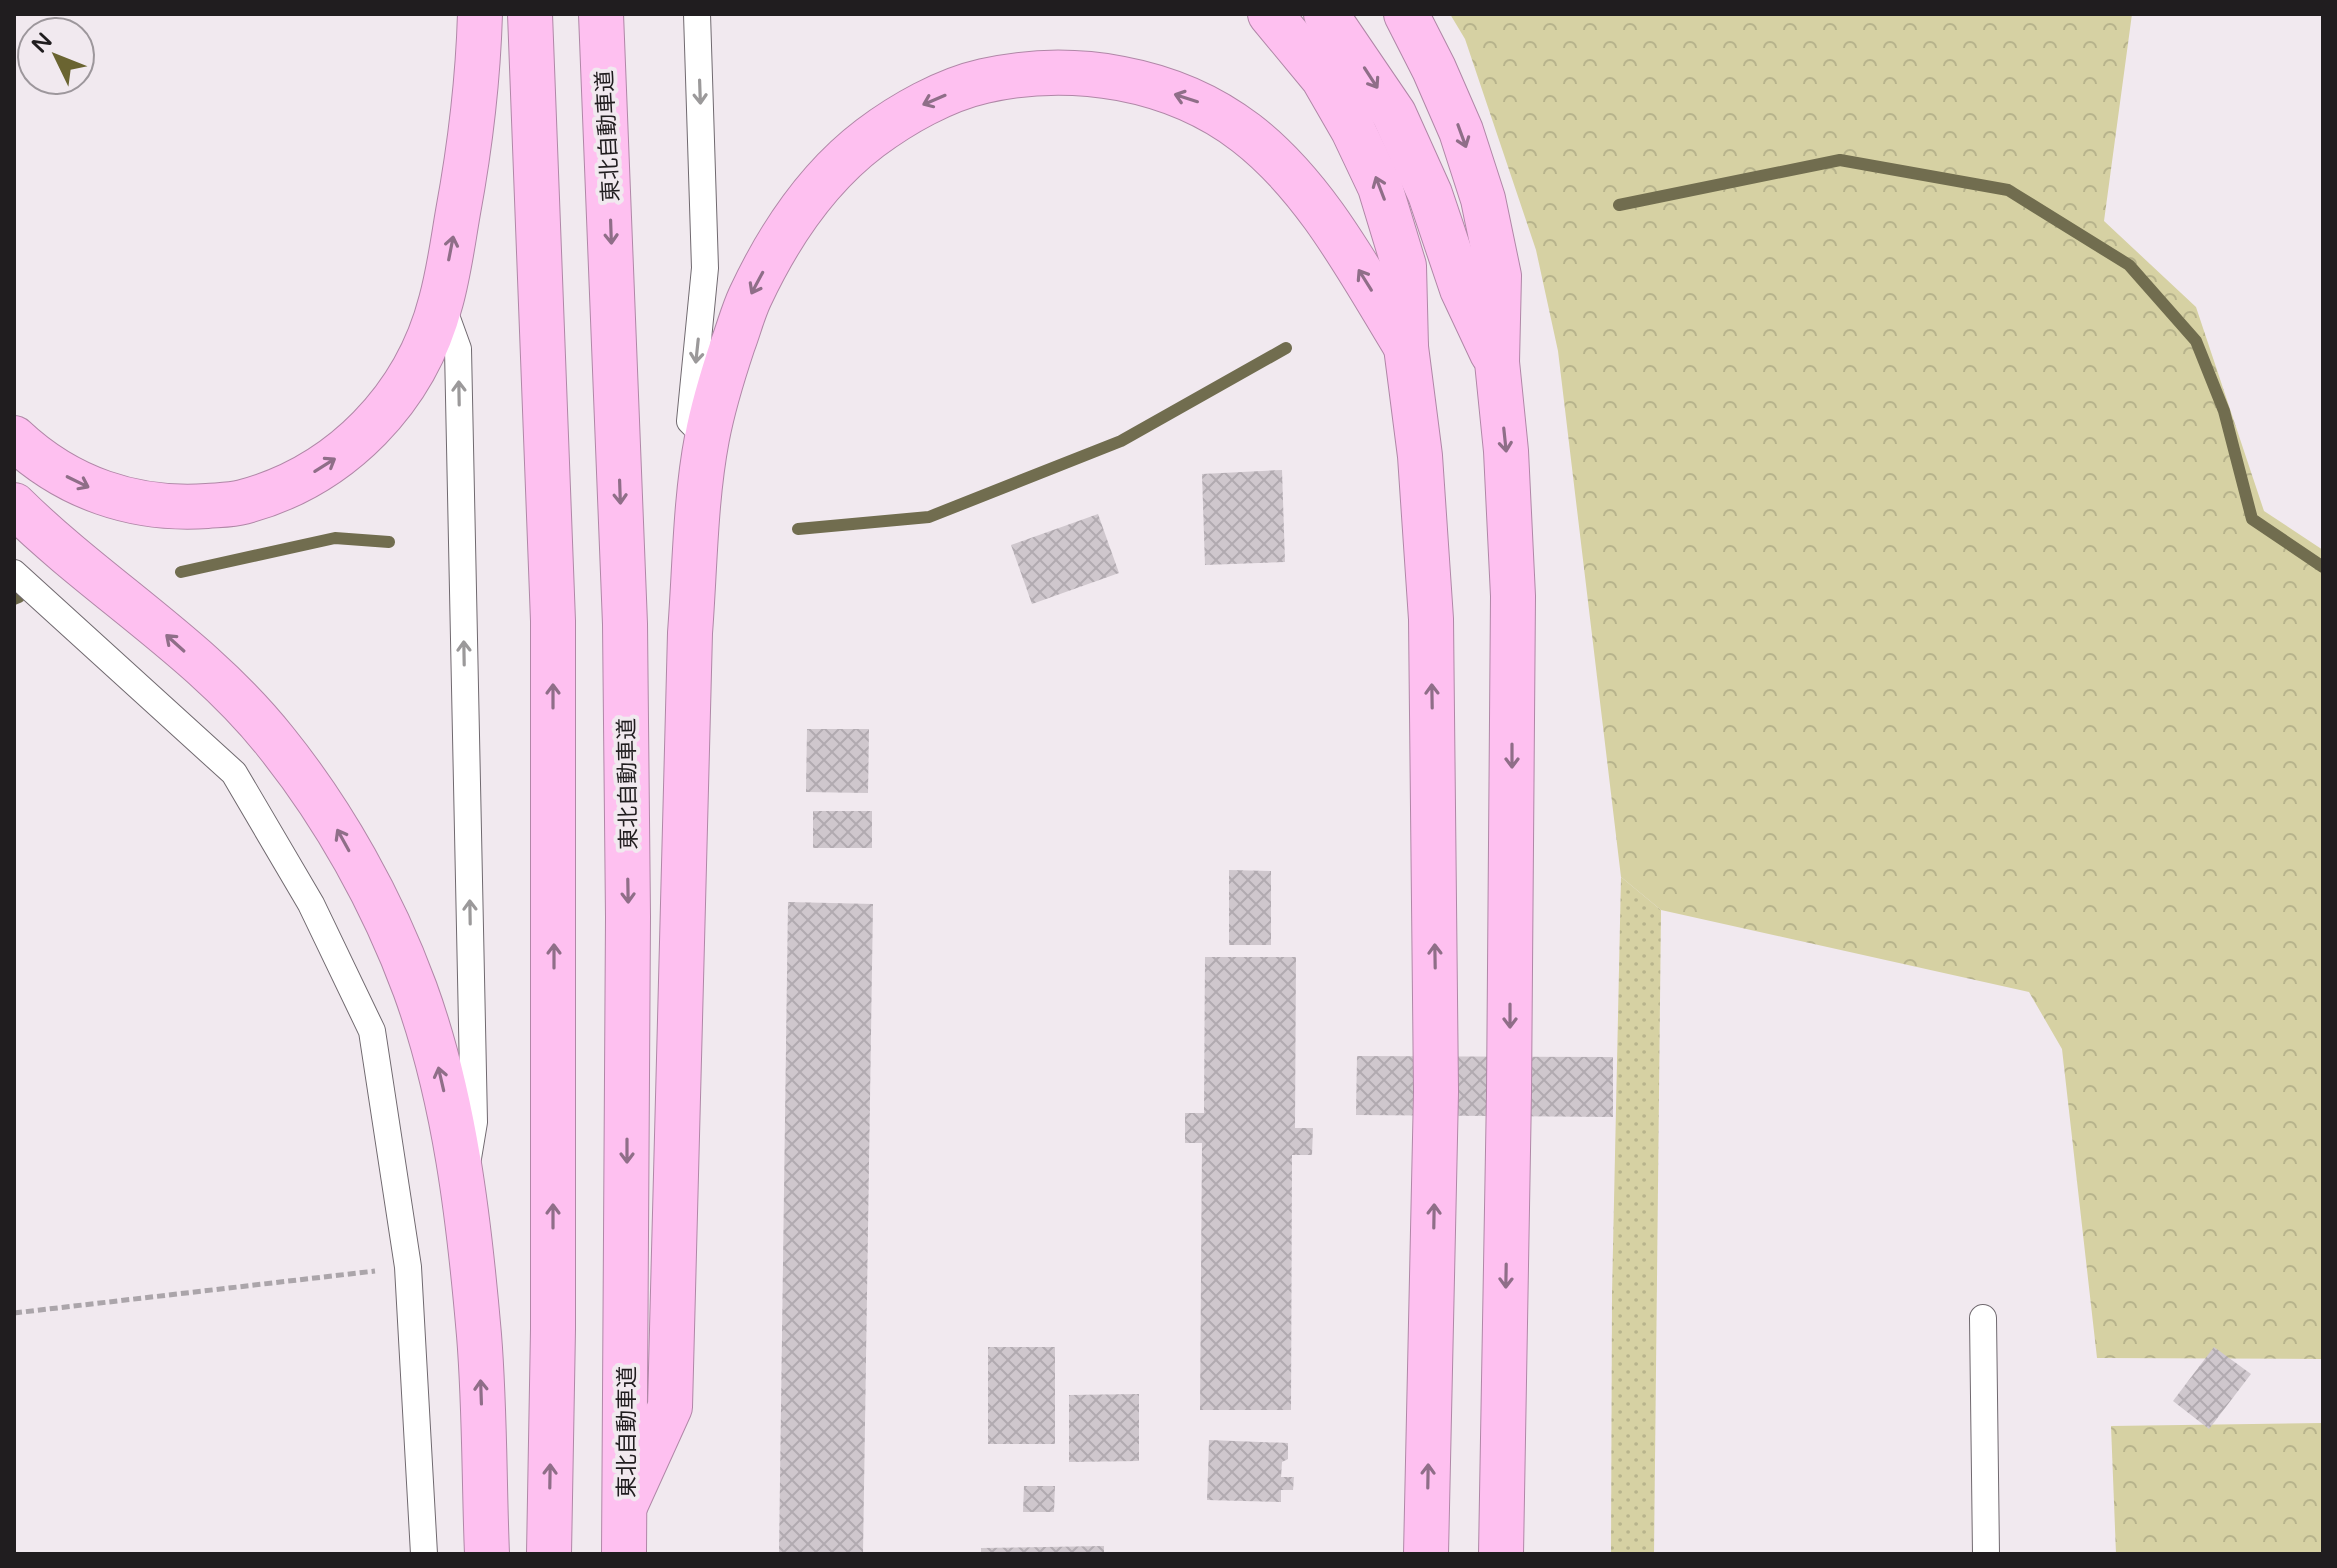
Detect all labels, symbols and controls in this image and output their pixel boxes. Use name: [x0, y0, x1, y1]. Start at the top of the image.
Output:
north arrow: [16, 16, 96, 96]
text: N: [27, 28, 58, 58]
one-way arrow: [1363, 66, 1379, 89]
street label: 東北自動車道: [592, 69, 624, 203]
one-way arrow: [692, 78, 707, 105]
one-way arrow: [1174, 90, 1199, 105]
one-way arrow: [922, 94, 947, 109]
one-way arrow: [1455, 123, 1470, 148]
one-way arrow: [1372, 176, 1386, 201]
one-way arrow: [603, 218, 618, 245]
one-way arrow: [445, 236, 460, 261]
one-way arrow: [1357, 269, 1373, 292]
one-way arrow: [749, 271, 764, 295]
one-way arrow: [690, 338, 705, 364]
one-way arrow: [451, 380, 466, 407]
one-way arrow: [1497, 426, 1512, 453]
one-way arrow: [313, 456, 336, 472]
one-way arrow: [65, 475, 89, 490]
one-way arrow: [613, 478, 628, 505]
one-way arrow: [166, 634, 186, 652]
one-way arrow: [457, 640, 472, 667]
one-way arrow: [545, 683, 561, 710]
one-way arrow: [1424, 683, 1440, 710]
street label: 東北自動車道: [614, 718, 642, 850]
one-way arrow: [1504, 742, 1520, 769]
one-way arrow: [335, 828, 350, 852]
one-way arrow: [620, 877, 636, 904]
one-way arrow: [462, 899, 478, 926]
one-way arrow: [546, 943, 562, 970]
one-way arrow: [1427, 943, 1443, 970]
one-way arrow: [1502, 1002, 1518, 1029]
one-way arrow: [433, 1067, 448, 1093]
one-way arrow: [619, 1137, 635, 1164]
one-way arrow: [545, 1203, 561, 1230]
one-way arrow: [1426, 1203, 1441, 1230]
one-way arrow: [1498, 1262, 1514, 1289]
street label: 東北自動車道: [614, 1366, 640, 1498]
one-way arrow: [473, 1379, 488, 1406]
one-way arrow: [543, 1463, 558, 1490]
one-way arrow: [1420, 1463, 1436, 1490]

